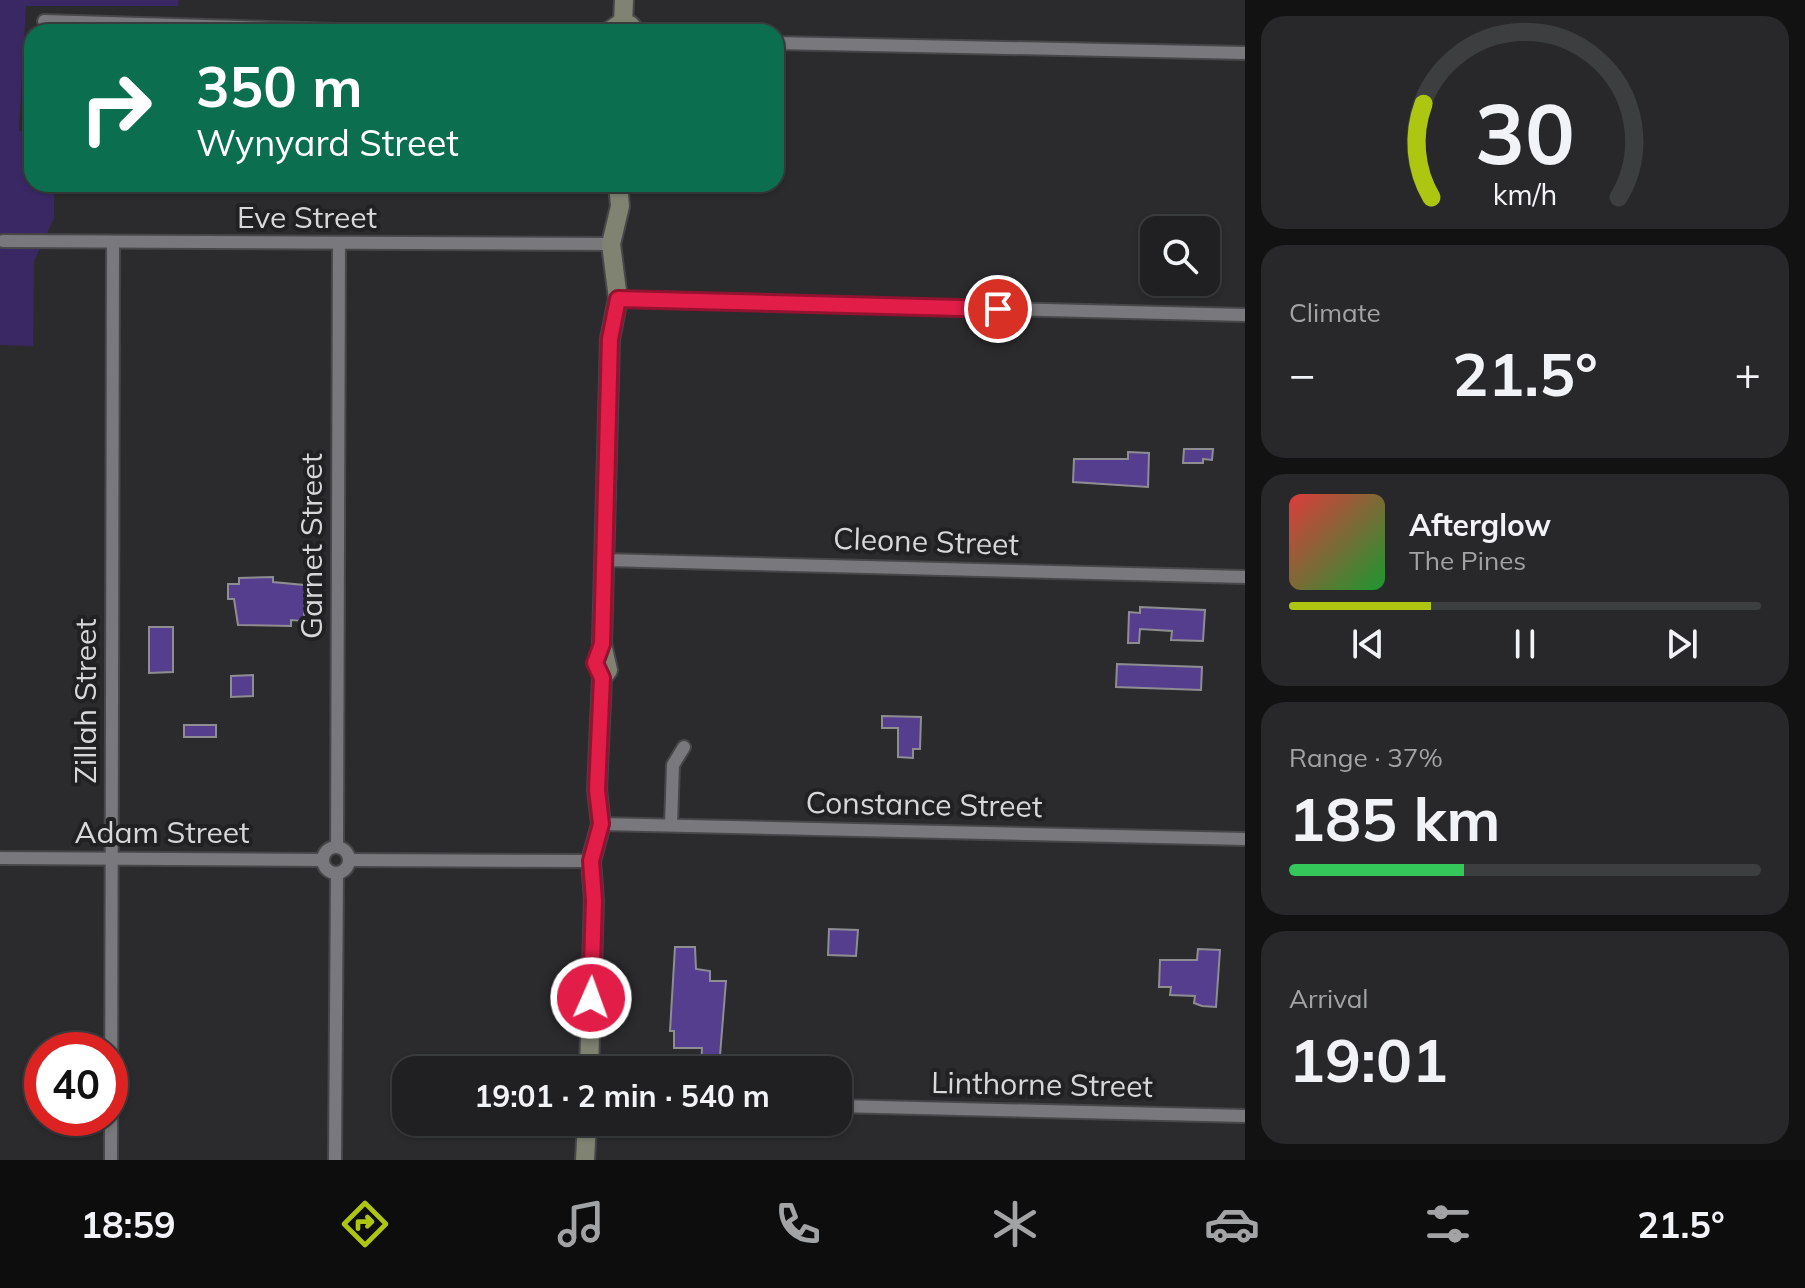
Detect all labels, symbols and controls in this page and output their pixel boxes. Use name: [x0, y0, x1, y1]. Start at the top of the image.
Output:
text: 350 m: [196, 51, 363, 121]
icon: right: [64, 56, 168, 160]
text: 30: [1475, 80, 1575, 185]
text: Wynyard Street: [196, 120, 459, 165]
text: km/h: [1493, 177, 1557, 213]
street label: Eve Street: [237, 198, 377, 236]
map controls: [1140, 216, 1220, 296]
button: search: [1140, 216, 1220, 296]
pin: [964, 275, 1032, 343]
icon: arrive: [976, 287, 1020, 331]
text: Climate: [1289, 296, 1381, 329]
text: 21.5°: [1452, 336, 1598, 411]
text: −: [1289, 346, 1315, 401]
text: +: [1735, 346, 1761, 401]
street label: Garnet Street: [292, 453, 330, 639]
text: Afterglow: [1409, 506, 1551, 544]
street label: Cleone Street: [833, 519, 1020, 563]
text: The Pines: [1409, 544, 1526, 577]
street label: Zillah Street: [66, 618, 104, 784]
icon: previous: [1346, 622, 1390, 666]
icon: pause: [1503, 622, 1547, 666]
icon: next: [1660, 622, 1704, 666]
text: Range · 37%: [1289, 741, 1443, 774]
text: 185 km: [1289, 781, 1501, 856]
street label: Constance Street: [805, 783, 1043, 825]
street label: Adam Street: [74, 813, 250, 851]
position arrow: [549, 956, 633, 1040]
text: Arrival: [1289, 982, 1369, 1015]
text: 19:01: [1289, 1022, 1448, 1097]
speed limit sign: 40: [24, 1032, 128, 1136]
street label: Linthorne Street: [931, 1063, 1153, 1105]
text: 19:01 · 2 min · 540 m: [474, 1077, 770, 1115]
icon: directions: [337, 1196, 393, 1252]
icon: music: [553, 1196, 609, 1252]
icon: phone: [770, 1196, 826, 1252]
icon: climate: [987, 1196, 1043, 1252]
icon: car: [1204, 1196, 1260, 1252]
icon: filters: [1420, 1196, 1476, 1252]
text: 18:59: [80, 1202, 176, 1247]
text: 21.5°: [1637, 1202, 1725, 1247]

